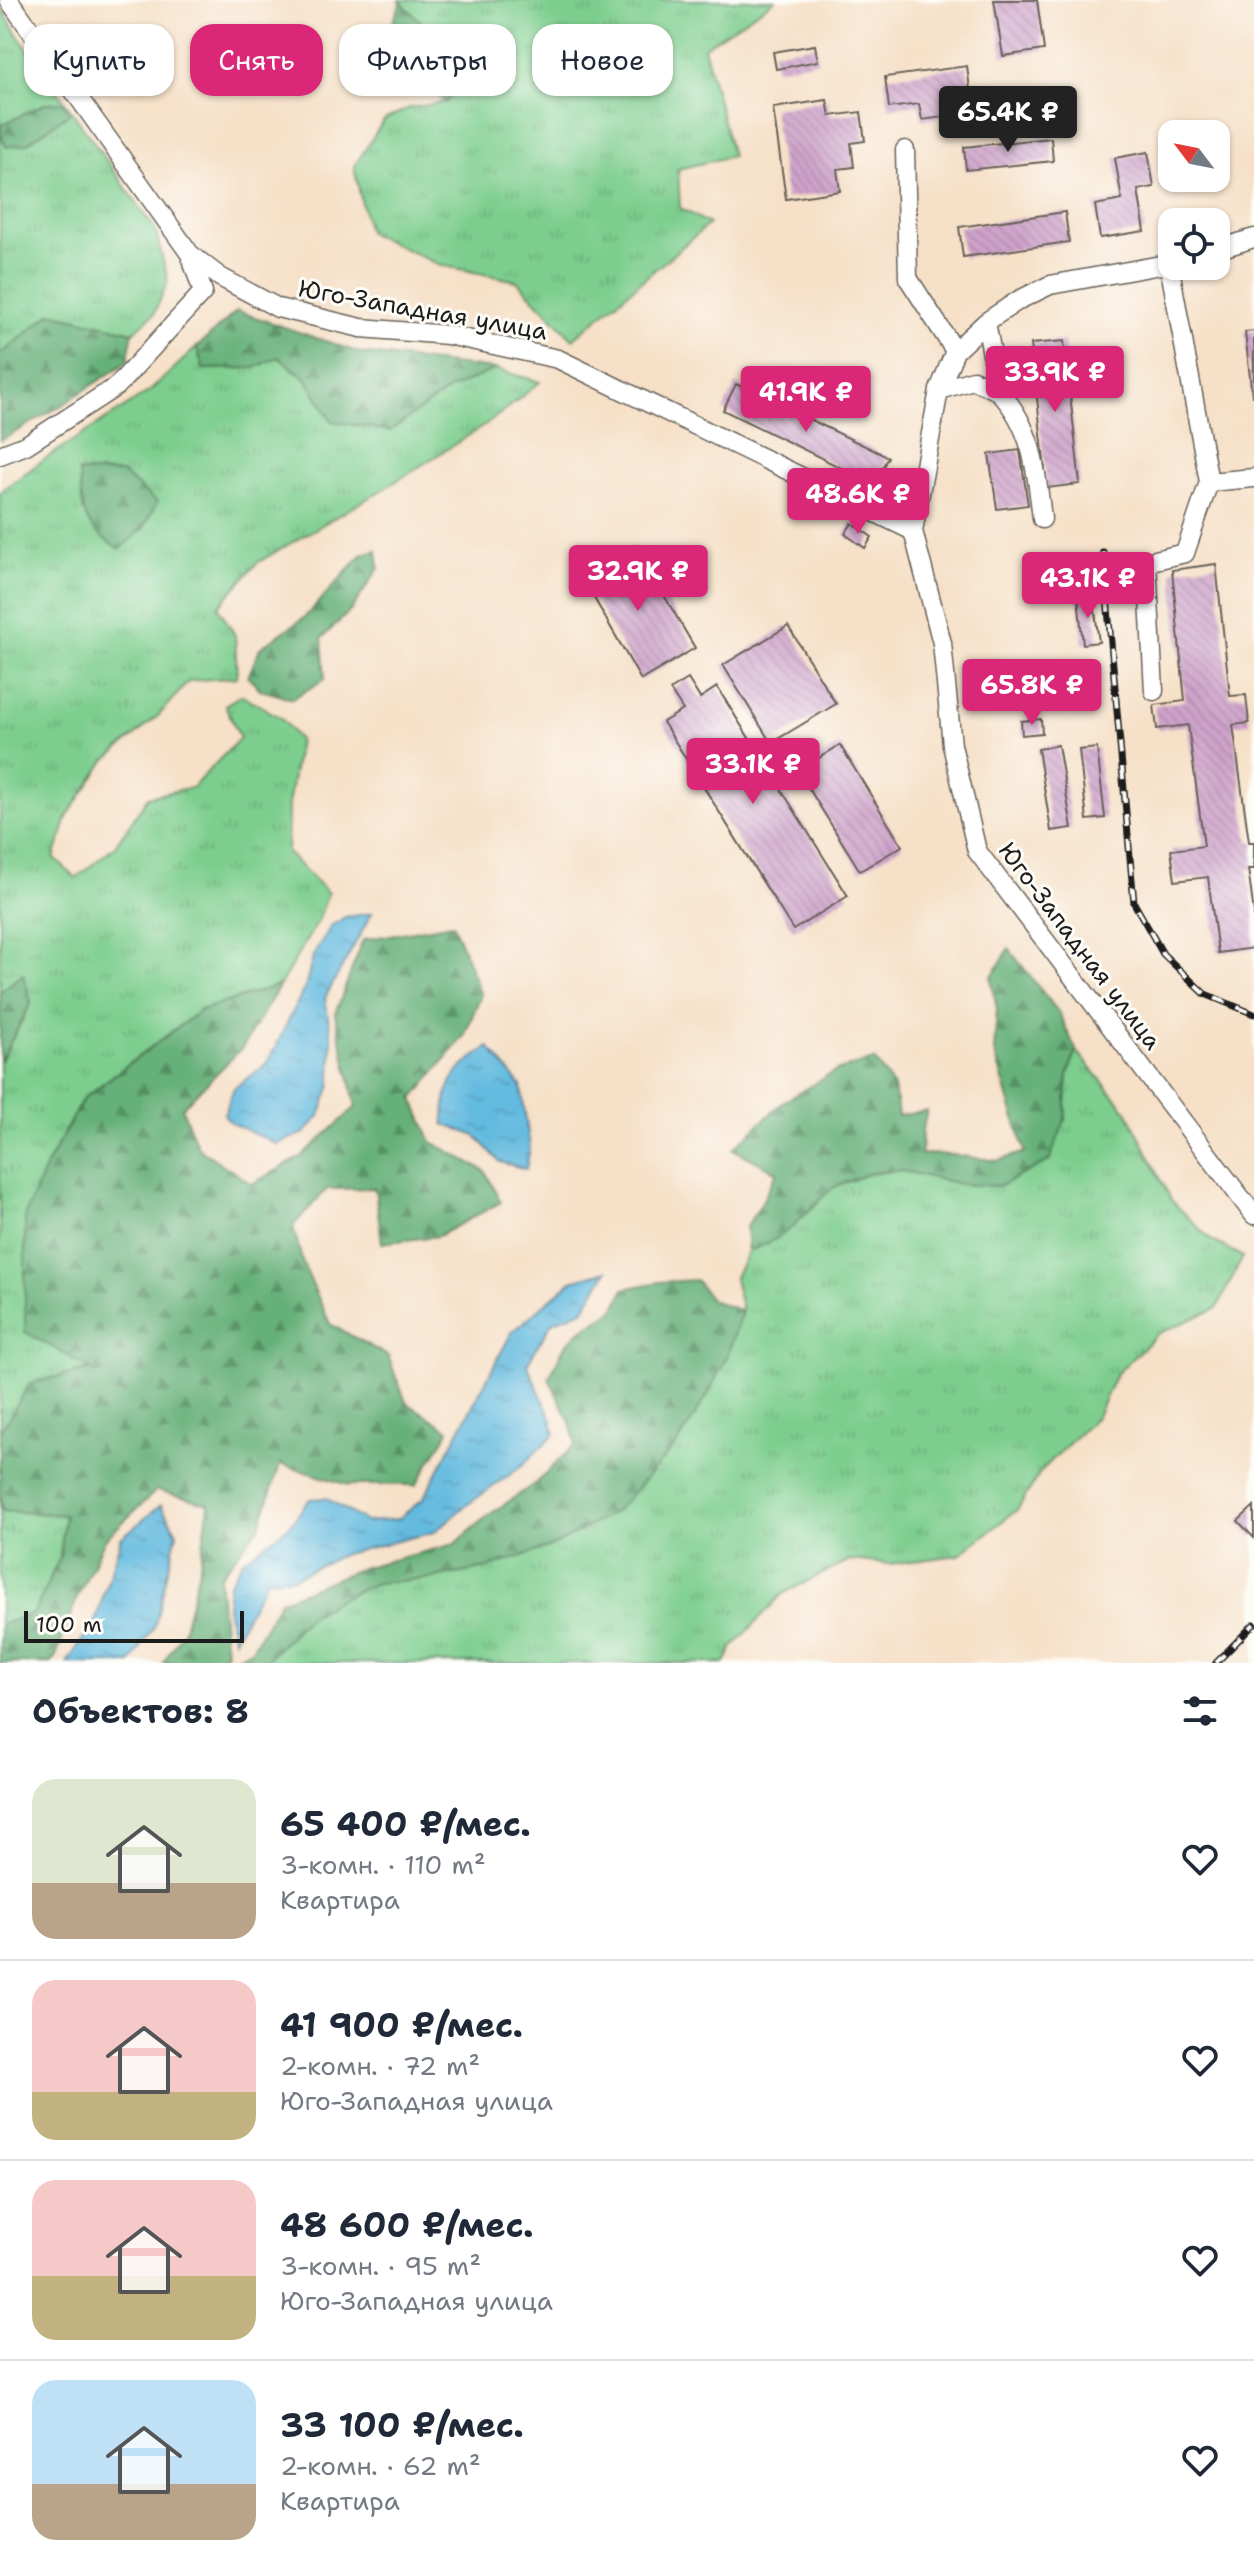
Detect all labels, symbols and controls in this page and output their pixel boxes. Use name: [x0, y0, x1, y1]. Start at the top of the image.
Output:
chip: Купить: [24, 24, 174, 96]
chip: Снять: [190, 24, 323, 96]
chip: Фильтры: [339, 24, 516, 96]
chip: Новое: [532, 24, 673, 96]
pin: 65.4K ₽: [934, 86, 1082, 154]
text: 65.4K ₽: [957, 94, 1059, 129]
north arrow: [1158, 120, 1230, 192]
map controls: [1158, 120, 1230, 280]
button: locate: [1158, 208, 1230, 280]
street label: Юго-Западная улица: [296, 272, 550, 348]
pin: 33.9K ₽: [981, 346, 1129, 414]
text: 33.9K ₽: [1004, 354, 1106, 389]
pin: 41.9K ₽: [732, 366, 880, 434]
text: 41.9K ₽: [759, 374, 853, 409]
pin: 48.6K ₽: [784, 468, 932, 536]
text: 48.6K ₽: [805, 476, 911, 511]
pin: 32.9K ₽: [564, 545, 712, 613]
pin: 43.1K ₽: [1014, 552, 1162, 620]
text: 32.9K ₽: [587, 553, 689, 588]
text: 43.1K ₽: [1040, 560, 1136, 595]
pin: 65.8K ₽: [958, 659, 1106, 727]
text: 65.8K ₽: [980, 667, 1084, 702]
pin: 33.1K ₽: [679, 738, 827, 806]
text: 33.1K ₽: [705, 746, 801, 781]
street label: Юго-Западная улица: [991, 836, 1169, 1056]
scale bar: [24, 1607, 244, 1643]
text: 100 m: [36, 1610, 102, 1639]
text: Объектов: 8: [32, 1688, 249, 1734]
icon: filters: [1178, 1689, 1222, 1733]
text: 65 400 ₽/мес.: [280, 1801, 531, 1847]
icon: home: [96, 1811, 192, 1907]
icon: heart: [1178, 1837, 1222, 1881]
text: 3-комн. · 110 m²: [280, 1847, 486, 1882]
text: Квартира: [280, 1882, 400, 1917]
text: 41 900 ₽/мес.: [280, 2002, 523, 2048]
icon: home: [96, 2012, 192, 2108]
icon: heart: [1178, 2038, 1222, 2082]
text: 2-комн. · 72 m²: [280, 2048, 480, 2083]
text: Юго-Западная улица: [280, 2083, 553, 2118]
text: 48 600 ₽/мес.: [280, 2202, 533, 2248]
icon: home: [96, 2212, 192, 2308]
icon: heart: [1178, 2238, 1222, 2282]
text: 3-комн. · 95 m²: [280, 2248, 481, 2283]
text: Юго-Западная улица: [280, 2283, 553, 2318]
text: 33 100 ₽/мес.: [280, 2402, 524, 2448]
icon: home: [96, 2412, 192, 2508]
icon: heart: [1178, 2438, 1222, 2482]
text: 2-комн. · 62 m²: [280, 2448, 481, 2483]
text: Квартира: [280, 2483, 400, 2518]

